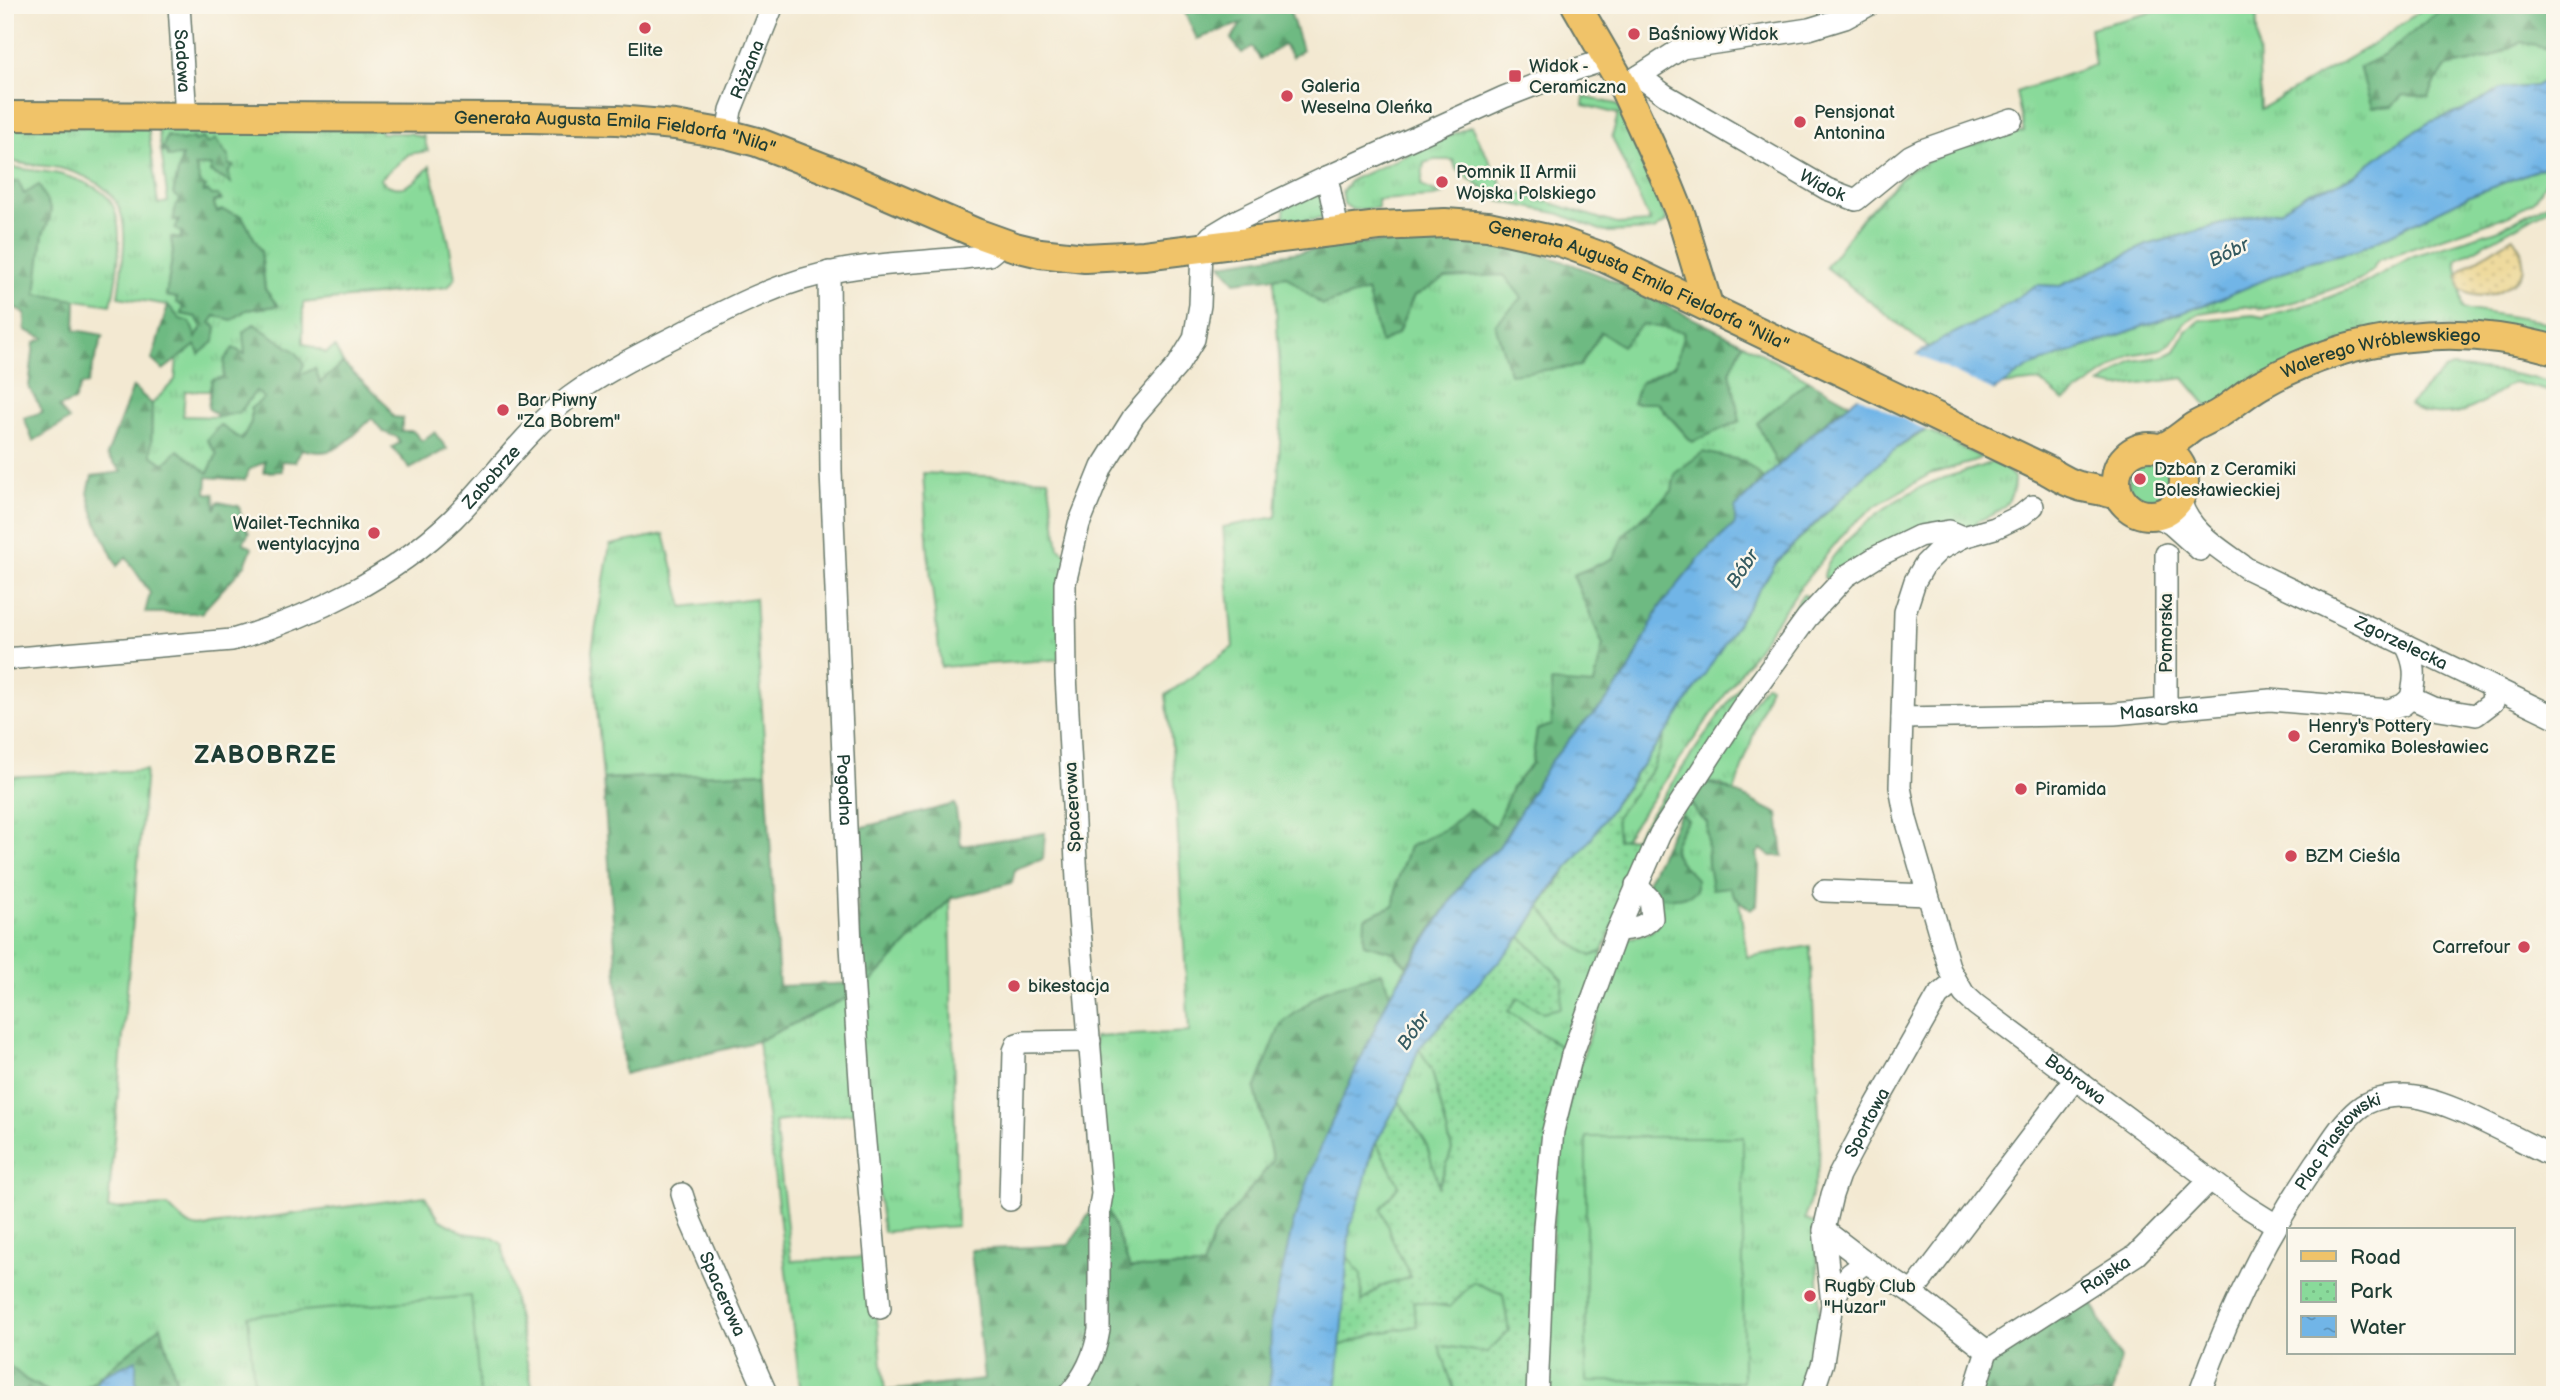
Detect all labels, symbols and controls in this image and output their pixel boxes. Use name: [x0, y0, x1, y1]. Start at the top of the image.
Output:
marker: Elite: [637, 20, 653, 36]
place label: Baśniowy Widok: [1648, 24, 1778, 45]
marker: Baśniowy Widok: [1626, 26, 1642, 42]
street label: Sadowa: [170, 28, 195, 93]
street label: Różana: [726, 37, 768, 102]
place label: Elite: [627, 40, 663, 61]
place label: Widok - Ceramiczna: [1529, 56, 1626, 98]
marker: Widok - Ceramiczna: [1507, 68, 1523, 84]
place label: Galeria Weselna Oleńka: [1301, 76, 1433, 118]
marker: Galeria Weselna Oleńka: [1279, 88, 1295, 104]
place label: Pensjonat Antonina: [1814, 102, 1895, 144]
street label: Generała Augusta Emila Fieldorfa "Nila": [454, 107, 778, 159]
marker: Pensjonat Antonina: [1792, 114, 1808, 130]
place label: Pomnik II Armii Wojska Polskiego: [1456, 162, 1596, 204]
street label: Widok: [1796, 165, 1849, 206]
marker: Pomnik II Armii Wojska Polskiego: [1434, 174, 1450, 190]
street label: Generała Augusta Emila Fieldorfa "Nila": [1486, 216, 1792, 355]
water label: Bóbr: [2205, 233, 2254, 272]
street label: Walerego Wróblewskiego: [2278, 324, 2482, 383]
place label: Bar Piwny "Za Bobrem": [517, 390, 621, 432]
marker: Bar Piwny "Za Bobrem": [495, 402, 511, 418]
street label: Zabobrze: [457, 440, 525, 514]
place label: Dzban z Ceramiki Bolesławieckiej: [2154, 459, 2296, 501]
marker: Dzban z Ceramiki Bolesławieckiej: [2132, 471, 2148, 487]
place label: Wailet-Technika wentylacyjna: [233, 513, 360, 555]
marker: Wailet-Technika wentylacyjna: [366, 525, 382, 541]
water label: Bóbr: [1722, 544, 1765, 593]
street label: Pomorska: [2156, 593, 2177, 673]
street label: Zgorzelecka: [2351, 611, 2451, 674]
street label: Masarska: [2118, 696, 2199, 724]
place label: Henry's Pottery Ceramika Bolesławiec: [2308, 716, 2489, 758]
marker: Henry's Pottery Ceramika Bolesławiec: [2286, 728, 2302, 744]
district label: ZABOBRZE: [194, 741, 338, 770]
street label: Pogodna: [832, 753, 856, 826]
street label: Spacerowa: [1060, 761, 1086, 853]
place label: Piramida: [2035, 779, 2106, 800]
marker: Piramida: [2013, 781, 2029, 797]
place label: BZM Cieśla: [2305, 846, 2401, 867]
marker: BZM Cieśla: [2283, 848, 2299, 864]
place label: Carrefour: [2432, 937, 2510, 958]
marker: Carrefour: [2516, 939, 2532, 955]
place label: bikestacja: [1028, 976, 1110, 997]
marker: bikestacja: [1006, 978, 1022, 994]
water label: Bóbr: [1393, 1006, 1436, 1055]
street label: Bobrowa: [2041, 1050, 2110, 1109]
street label: Sportowa: [1840, 1084, 1894, 1161]
street label: Plac Piastowski: [2290, 1088, 2383, 1194]
legend: [2287, 1228, 2514, 1354]
text: Road: [2350, 1245, 2401, 1270]
street label: Spacerowa: [695, 1248, 750, 1339]
street label: Rajska: [2077, 1251, 2134, 1298]
place label: Rugby Club "Huzar": [1824, 1276, 1916, 1318]
text: Park: [2350, 1279, 2393, 1304]
marker: Rugby Club "Huzar": [1802, 1288, 1818, 1304]
text: Water: [2350, 1315, 2406, 1340]

